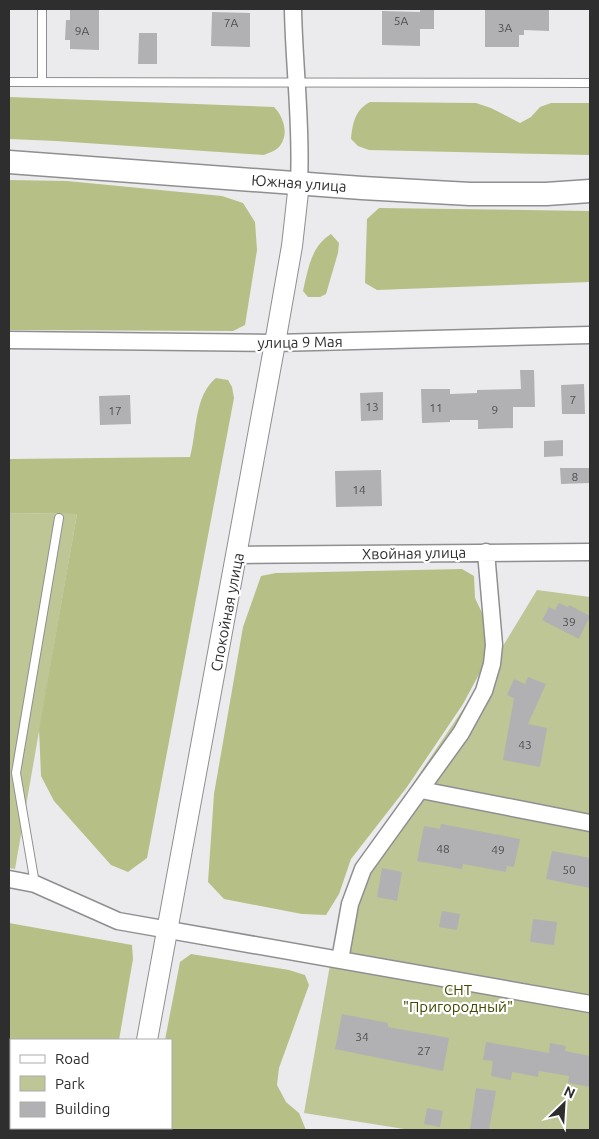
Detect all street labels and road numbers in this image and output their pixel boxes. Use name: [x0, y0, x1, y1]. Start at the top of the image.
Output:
street label: Южная улица: [251, 171, 347, 195]
street label: улица 9 Мая: [257, 333, 343, 351]
street label: Хвойная улица: [362, 544, 466, 562]
street label: Спокойная улица: [207, 551, 247, 673]

